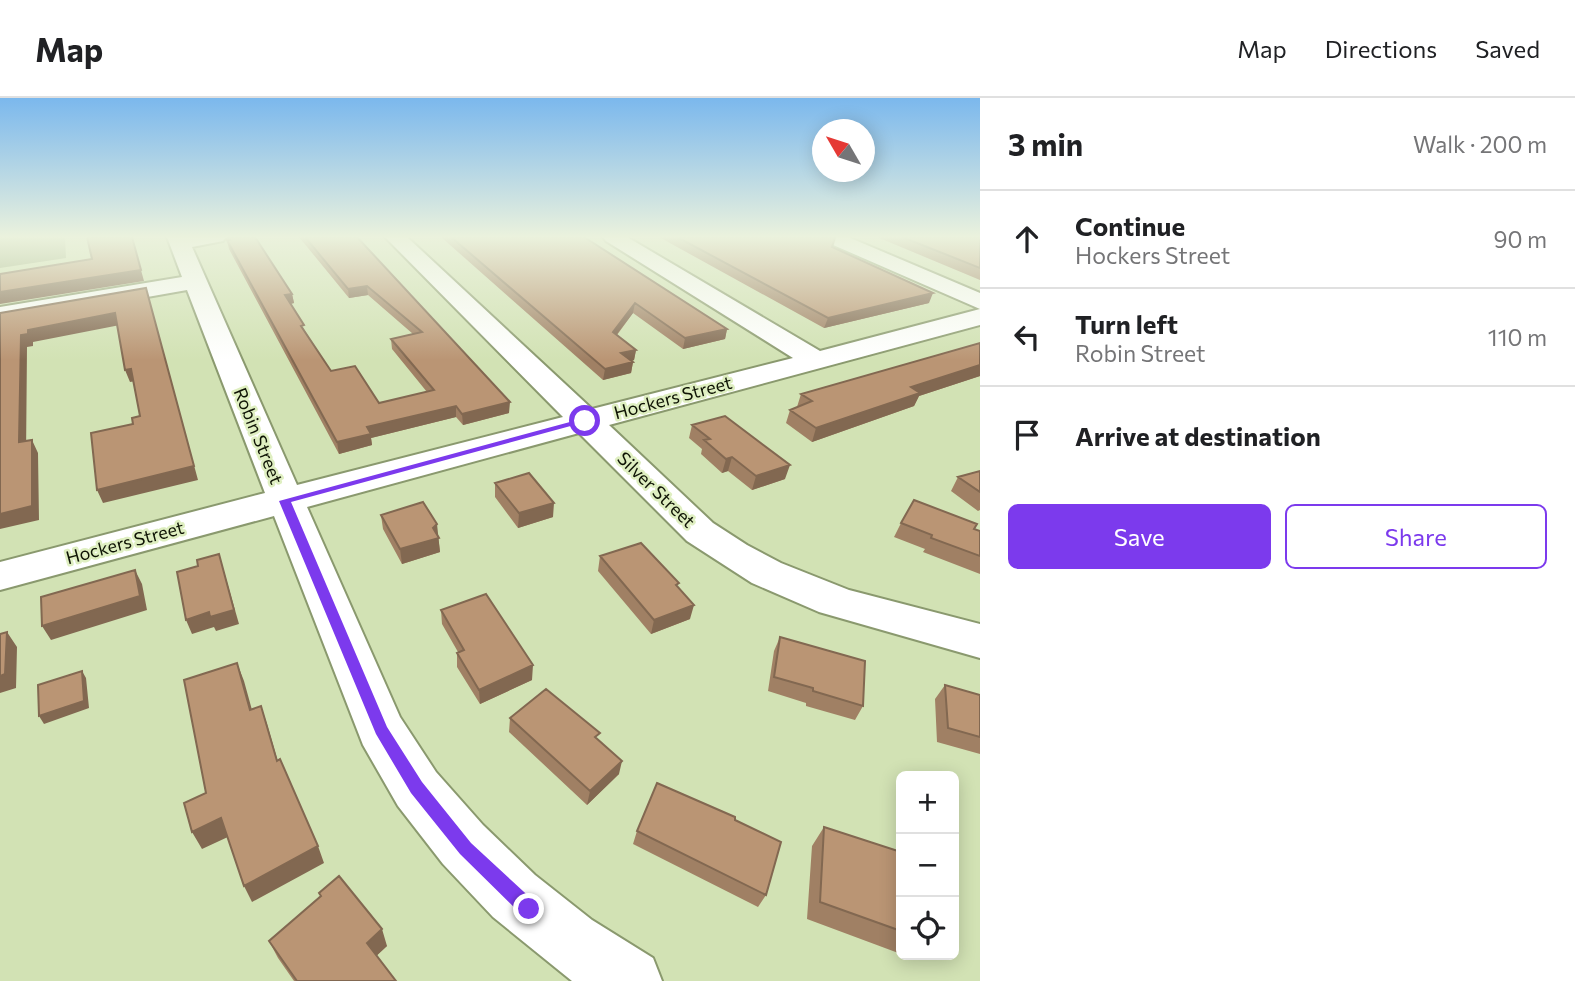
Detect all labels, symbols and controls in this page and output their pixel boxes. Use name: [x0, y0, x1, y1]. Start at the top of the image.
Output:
text: Map: [35, 28, 103, 69]
text: Map: [1237, 34, 1287, 63]
text: Directions: [1325, 34, 1437, 63]
text: Saved: [1475, 34, 1540, 63]
north arrow: [812, 119, 875, 182]
text: 3 min: [1008, 125, 1083, 162]
text: Walk · 200 m: [1413, 130, 1547, 158]
text: Continue: [1075, 210, 1185, 241]
icon: ahead: [1008, 220, 1046, 258]
text: 90 m: [1494, 225, 1547, 253]
text: Hockers Street: [1075, 241, 1230, 269]
text: Turn left: [1075, 308, 1178, 339]
icon: left: [1008, 318, 1046, 356]
text: 110 m: [1488, 323, 1547, 351]
text: Robin Street: [1075, 339, 1206, 367]
street label: Hockers Street: [611, 371, 734, 423]
street label: Robin Street: [230, 384, 288, 487]
route start: [569, 405, 600, 436]
icon: arrive: [1008, 416, 1046, 454]
text: Arrive at destination: [1075, 420, 1321, 451]
street label: Silver Street: [613, 447, 700, 532]
button: Save: [1008, 504, 1271, 569]
button: Share: [1285, 504, 1547, 569]
street label: Hockers Street: [63, 516, 186, 568]
map controls: [896, 771, 959, 960]
button: +: [896, 771, 959, 834]
button: −: [896, 834, 959, 897]
route end: [513, 893, 544, 924]
button: locate: [896, 897, 959, 960]

